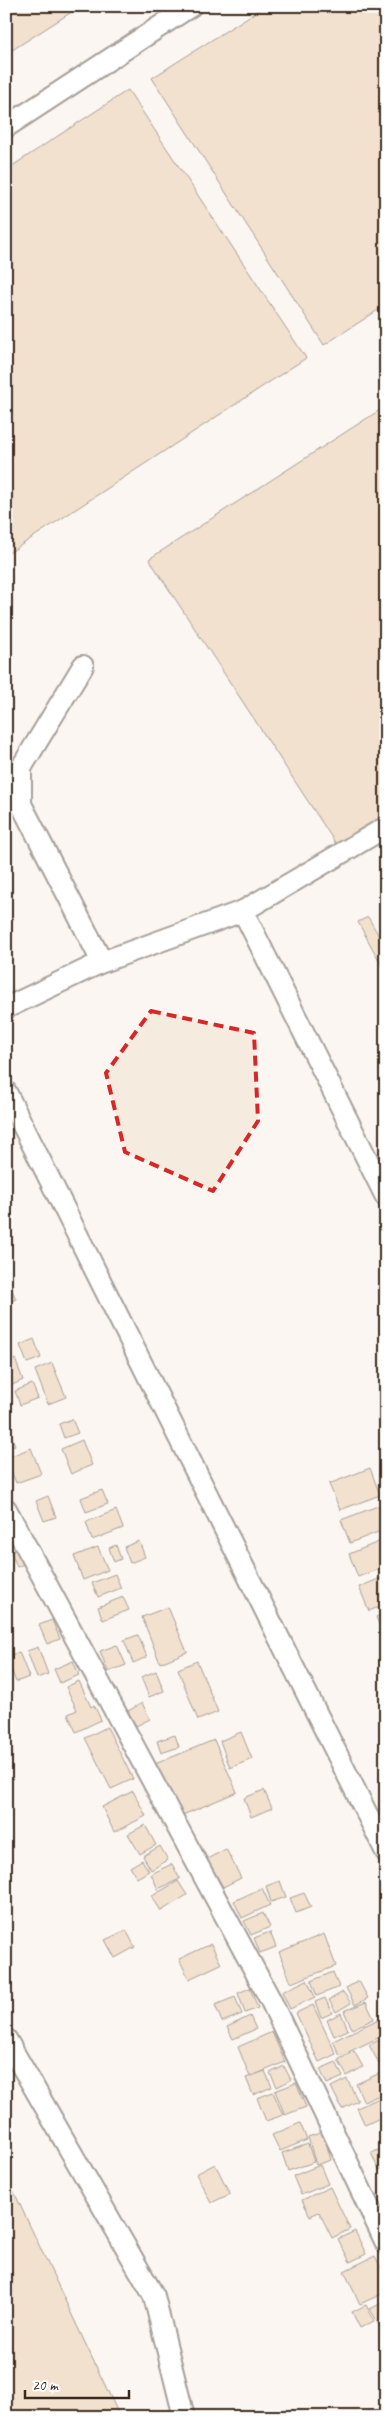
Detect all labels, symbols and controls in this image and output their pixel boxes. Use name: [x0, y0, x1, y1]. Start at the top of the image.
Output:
scale bar: [25, 2368, 129, 2400]
text: 20 m: [32, 2376, 59, 2395]

